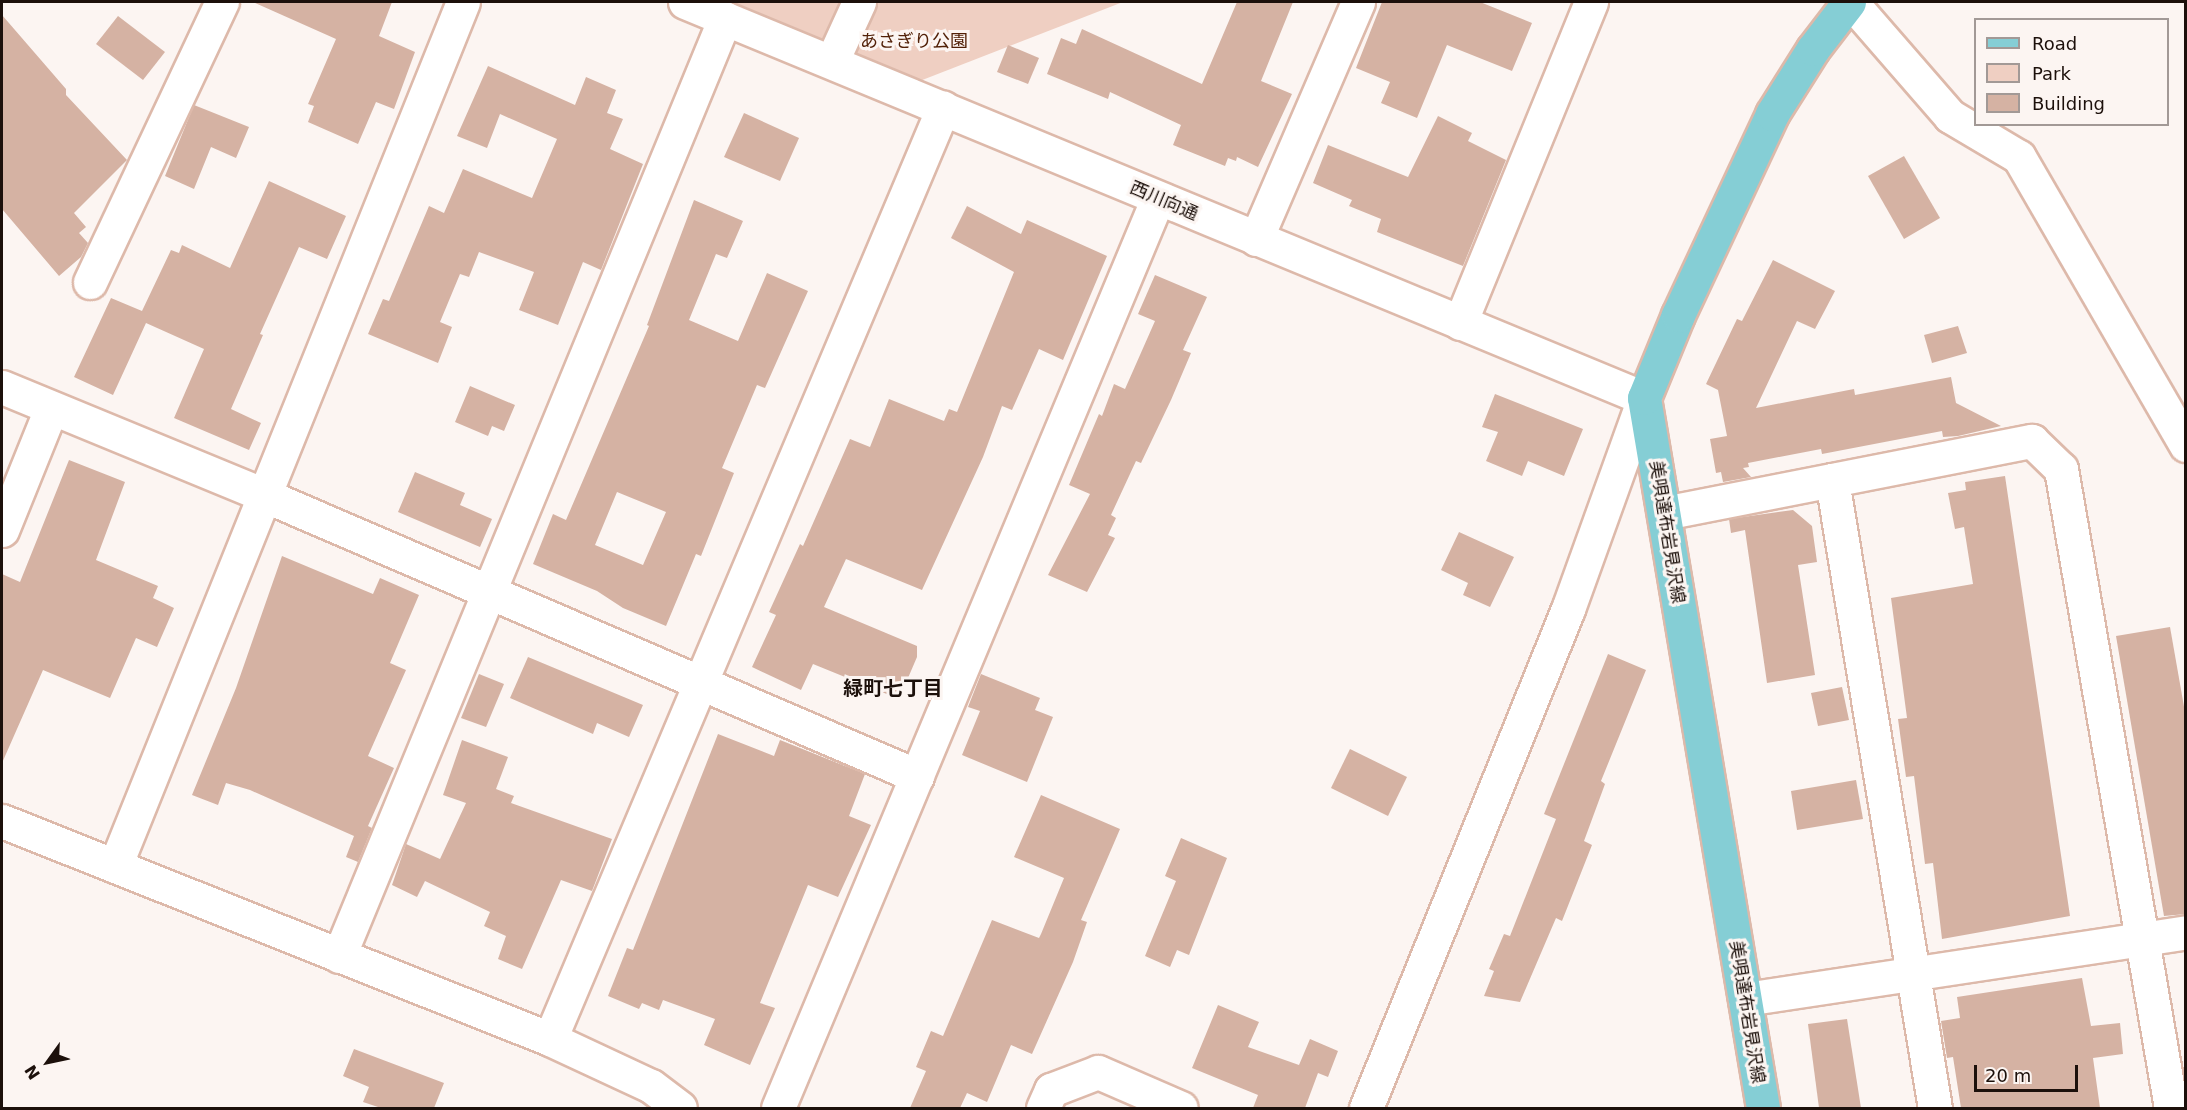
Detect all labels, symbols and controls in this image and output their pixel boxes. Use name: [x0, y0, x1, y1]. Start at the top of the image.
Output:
legend: [1974, 18, 2169, 126]
park label: あさぎり公園: [860, 30, 968, 52]
text: Road: [2032, 33, 2077, 54]
text: Park: [2032, 63, 2071, 84]
text: Building: [2032, 93, 2105, 114]
street label: 西川向通: [1127, 177, 1201, 225]
street label: 美唄達布岩見沢線: [1645, 459, 1689, 605]
district label: 緑町七丁目: [843, 676, 943, 700]
street label: 美唄達布岩見沢線: [1725, 939, 1769, 1085]
north arrow: [18, 1032, 78, 1092]
scale bar: [1977, 1053, 2080, 1091]
text: N: [21, 1061, 44, 1083]
text: 20 m: [1985, 1065, 2031, 1086]

